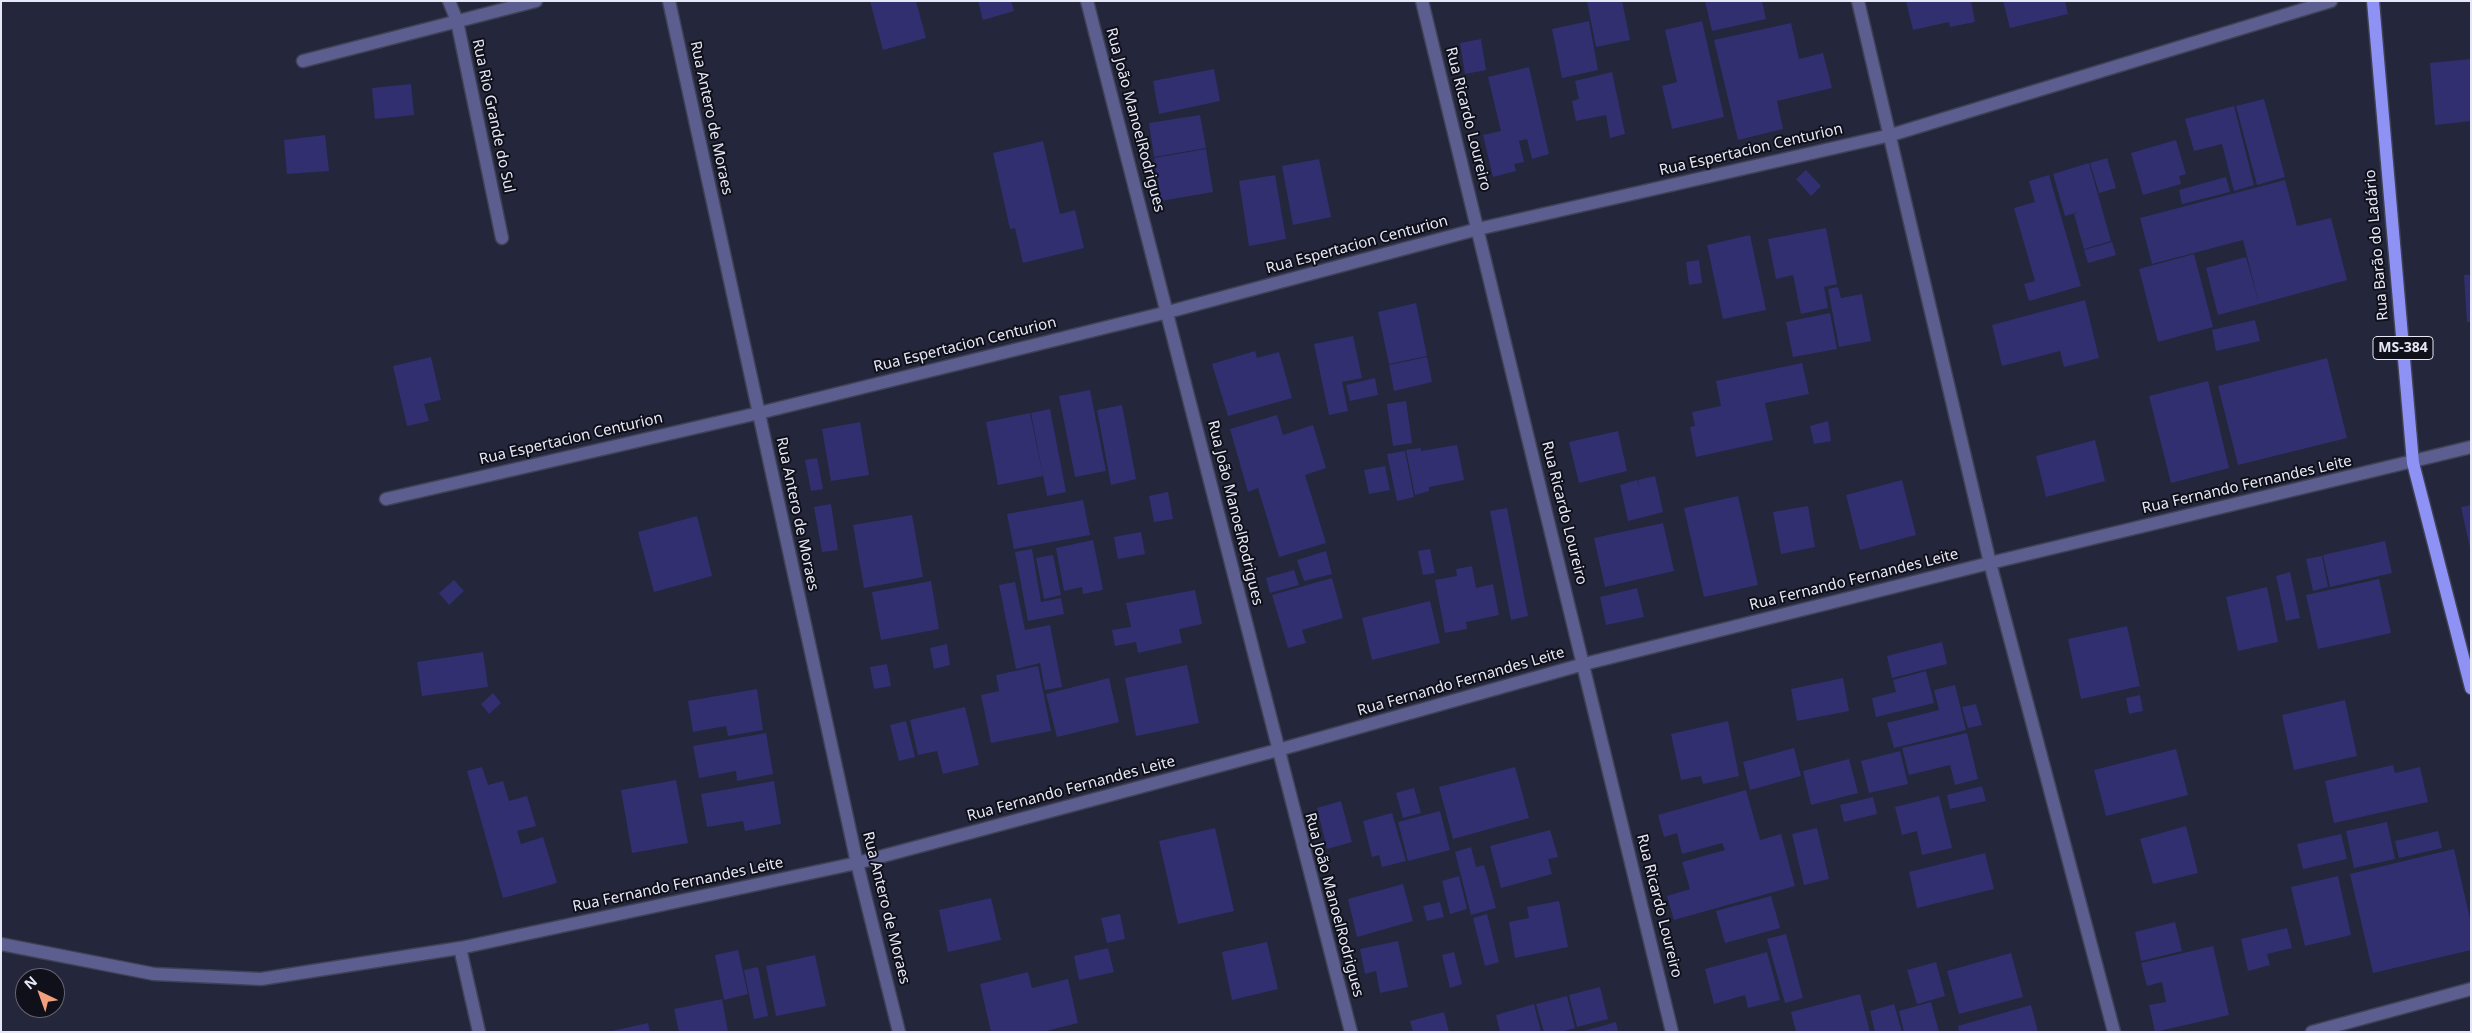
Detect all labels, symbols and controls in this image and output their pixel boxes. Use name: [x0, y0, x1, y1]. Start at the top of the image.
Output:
street label: Rua João ManoelRodrigues: [1102, 26, 1168, 214]
street label: Rua Rio Grande do Sul: [468, 37, 518, 195]
street label: Rua Antero de Moraes: [686, 39, 736, 197]
street label: Rua Ricardo Loureiro: [1441, 45, 1495, 193]
street label: Rua Espertacion Centurion: [1657, 120, 1845, 180]
street label: Rua Barão do Ladário: [2361, 169, 2393, 321]
street label: Rua Espertacion Centurion: [1264, 212, 1450, 278]
street label: Rua Espertacion Centurion: [872, 314, 1058, 376]
road number: MS-384: [2373, 336, 2433, 359]
street label: Rua Espertacion Centurion: [477, 409, 665, 469]
street label: Rua João ManoelRodrigues: [1203, 419, 1267, 607]
street label: Rua Antero de Moraes: [772, 435, 822, 593]
street label: Rua Ricardo Loureiro: [1537, 439, 1591, 587]
street label: Rua Fernando Fernandes Leite: [2140, 452, 2354, 518]
street label: Rua Fernando Fernandes Leite: [1748, 545, 1960, 615]
street label: Rua Fernando Fernandes Leite: [1355, 644, 1567, 720]
street label: Rua Fernando Fernandes Leite: [965, 753, 1177, 825]
street label: Rua João ManoelRodrigues: [1301, 811, 1367, 999]
street label: Rua Antero de Moraes: [858, 830, 914, 986]
street label: Rua Ricardo Loureiro: [1632, 832, 1686, 980]
street label: Rua Fernando Fernandes Leite: [571, 854, 785, 916]
north arrow: [15, 968, 65, 1018]
text: N: [20, 971, 41, 993]

